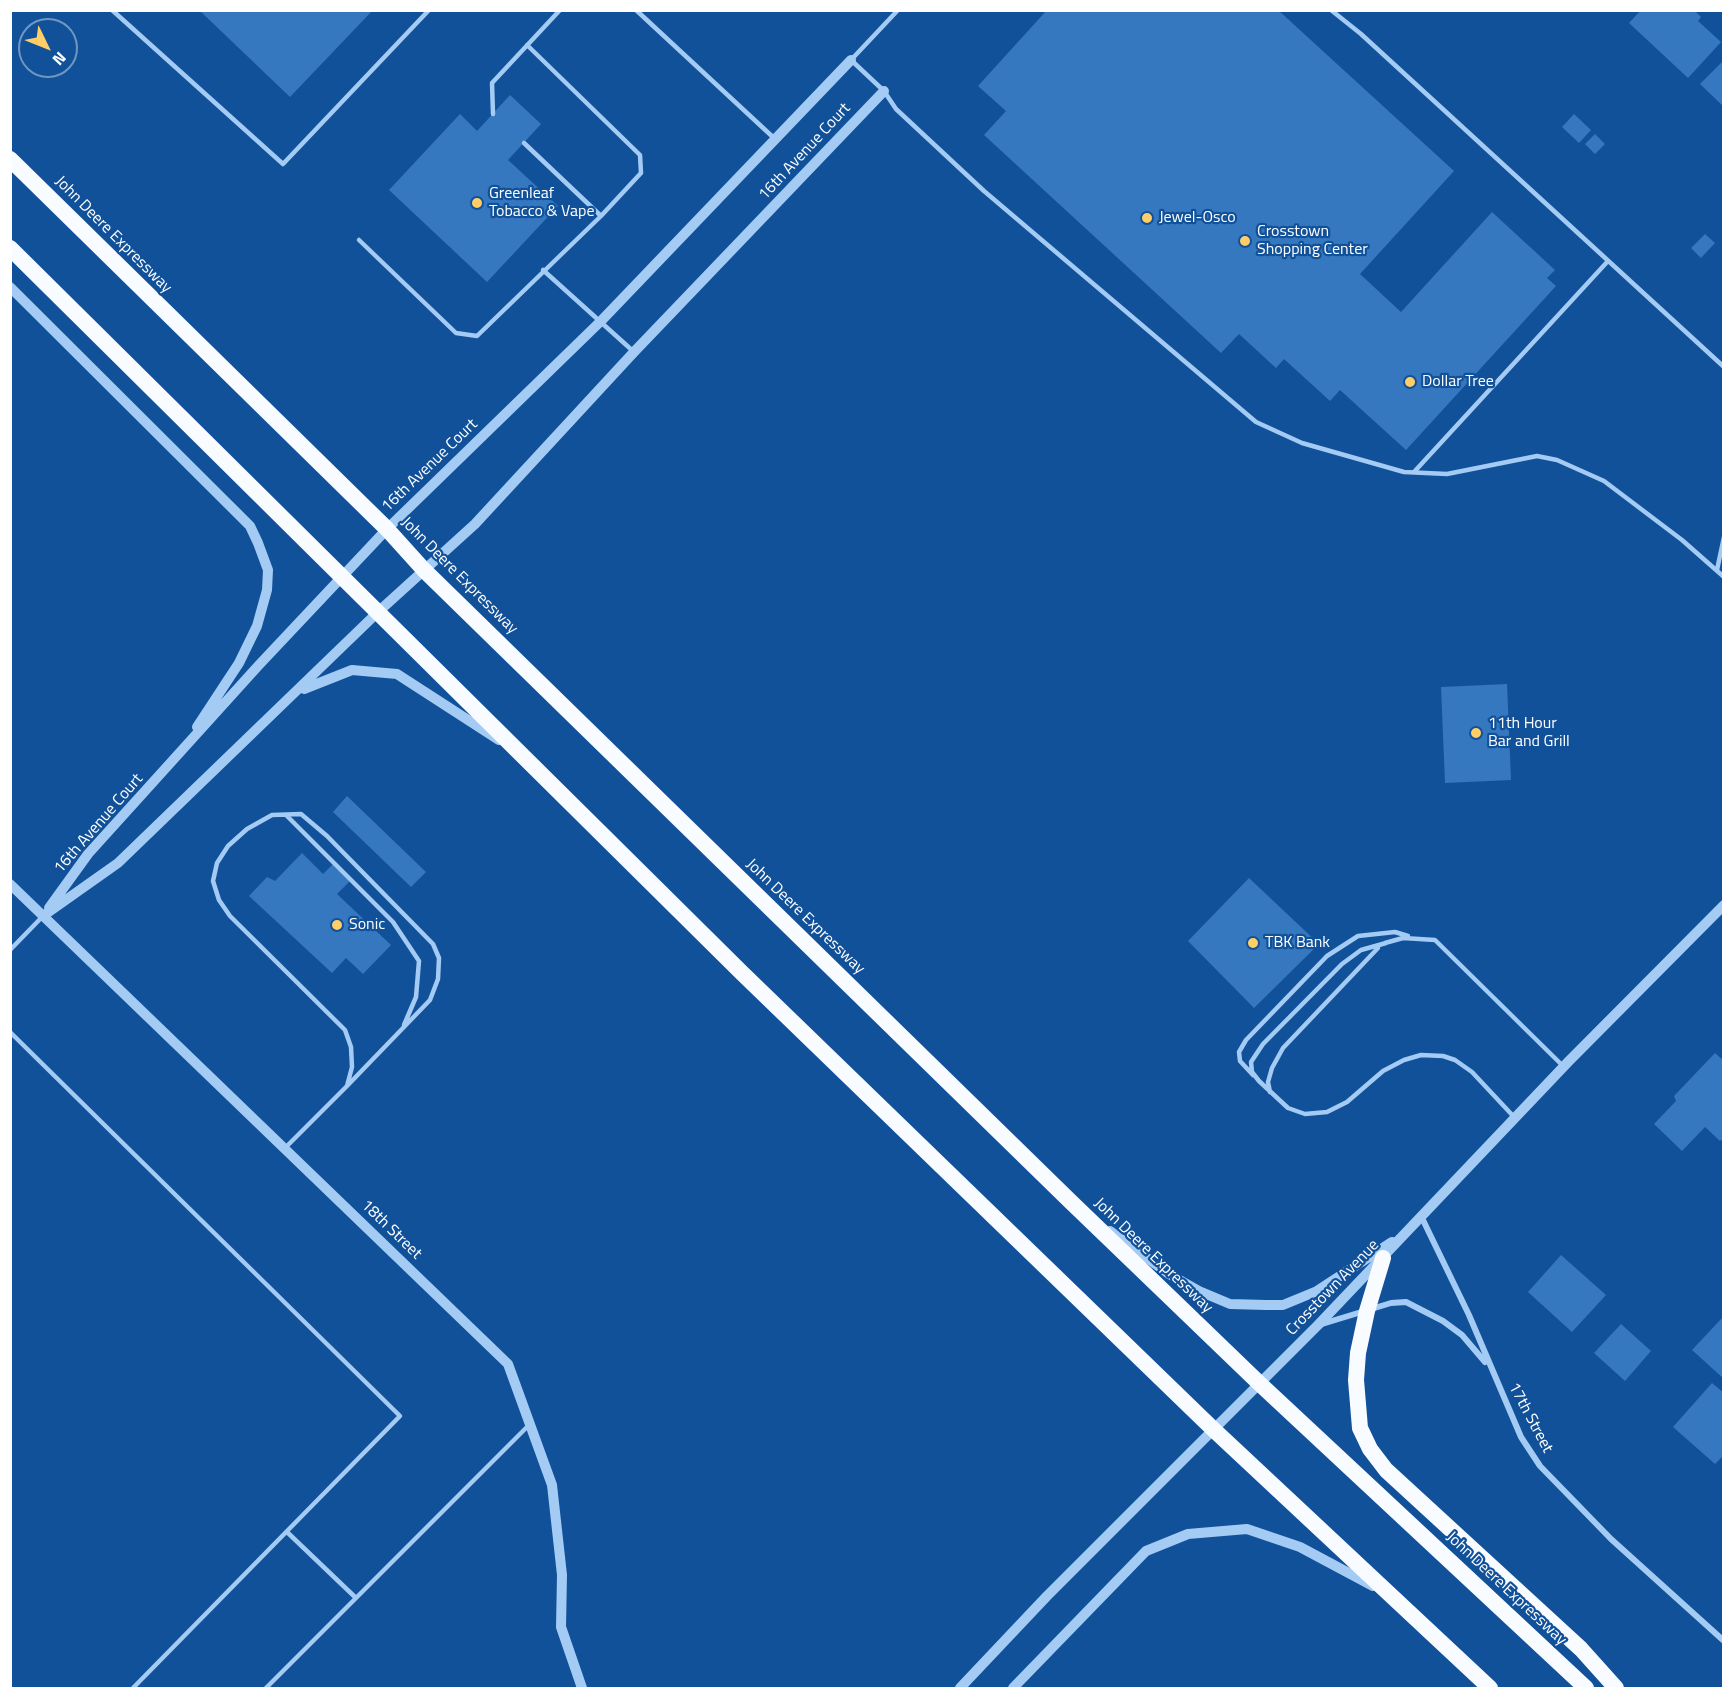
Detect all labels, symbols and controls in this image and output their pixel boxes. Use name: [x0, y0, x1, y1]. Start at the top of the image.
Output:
north arrow: [18, 18, 78, 78]
text: N: [47, 47, 72, 71]
street label: 16th Avenue Court: [755, 99, 855, 205]
street label: John Deere Expressway: [50, 172, 176, 298]
place label: Greenleaf Tobacco & Vape: [489, 184, 595, 222]
marker: Greenleaf Tobacco & Vape: [470, 196, 484, 210]
place label: Jewel-Osco: [1159, 208, 1236, 228]
marker: Jewel-Osco: [1140, 211, 1154, 225]
place label: Crosstown Shopping Center: [1257, 222, 1368, 260]
marker: Crosstown Shopping Center: [1238, 234, 1252, 248]
place label: Dollar Tree: [1422, 372, 1494, 392]
marker: Dollar Tree: [1403, 375, 1417, 389]
street label: 16th Avenue Court: [378, 415, 482, 517]
street label: John Deere Expressway: [396, 513, 522, 639]
place label: 11th Hour Bar and Grill: [1488, 714, 1570, 752]
marker: 11th Hour Bar and Grill: [1469, 726, 1483, 740]
street label: 16th Avenue Court: [50, 770, 148, 878]
street label: John Deere Expressway: [742, 855, 868, 979]
place label: Sonic: [349, 915, 385, 935]
marker: Sonic: [330, 918, 344, 932]
place label: TBK Bank: [1265, 933, 1330, 953]
marker: TBK Bank: [1246, 936, 1260, 950]
street label: John Deere Expressway: [1090, 1194, 1216, 1318]
street label: 18th Street: [357, 1196, 425, 1264]
street label: Crosstown Avenue: [1282, 1236, 1384, 1340]
street label: 17th Street: [1503, 1380, 1557, 1456]
street label: John Deere Expressway: [1442, 1528, 1570, 1650]

